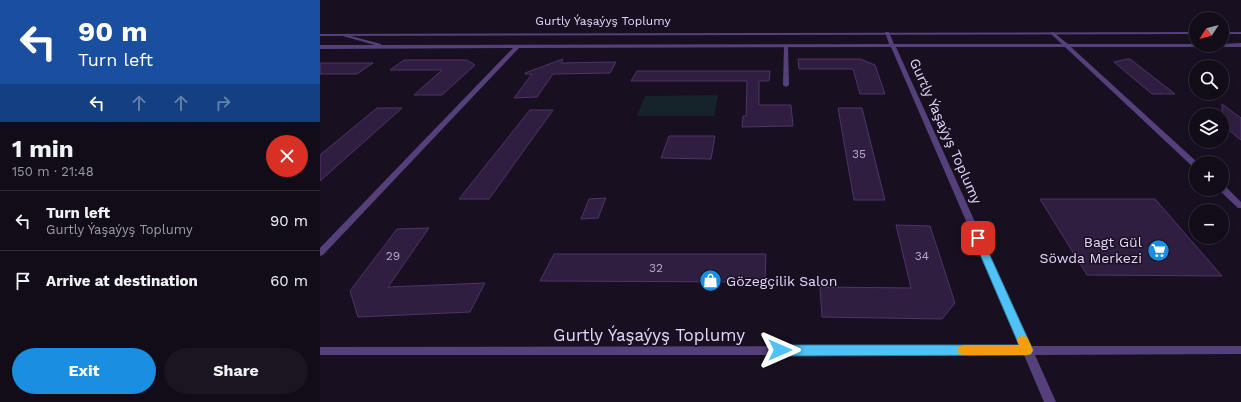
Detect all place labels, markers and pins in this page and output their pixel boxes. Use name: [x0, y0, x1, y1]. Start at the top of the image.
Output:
pin: [961, 221, 995, 255]
place label: Bagt Gül Söwda Merkezi: [1040, 234, 1143, 266]
supermarket icon: Bagt Gül Söwda Merkezi: [1145, 237, 1171, 263]
shop icon: Gözegçilik Salon: [697, 268, 723, 294]
place label: Gözegçilik Salon: [726, 273, 837, 289]

